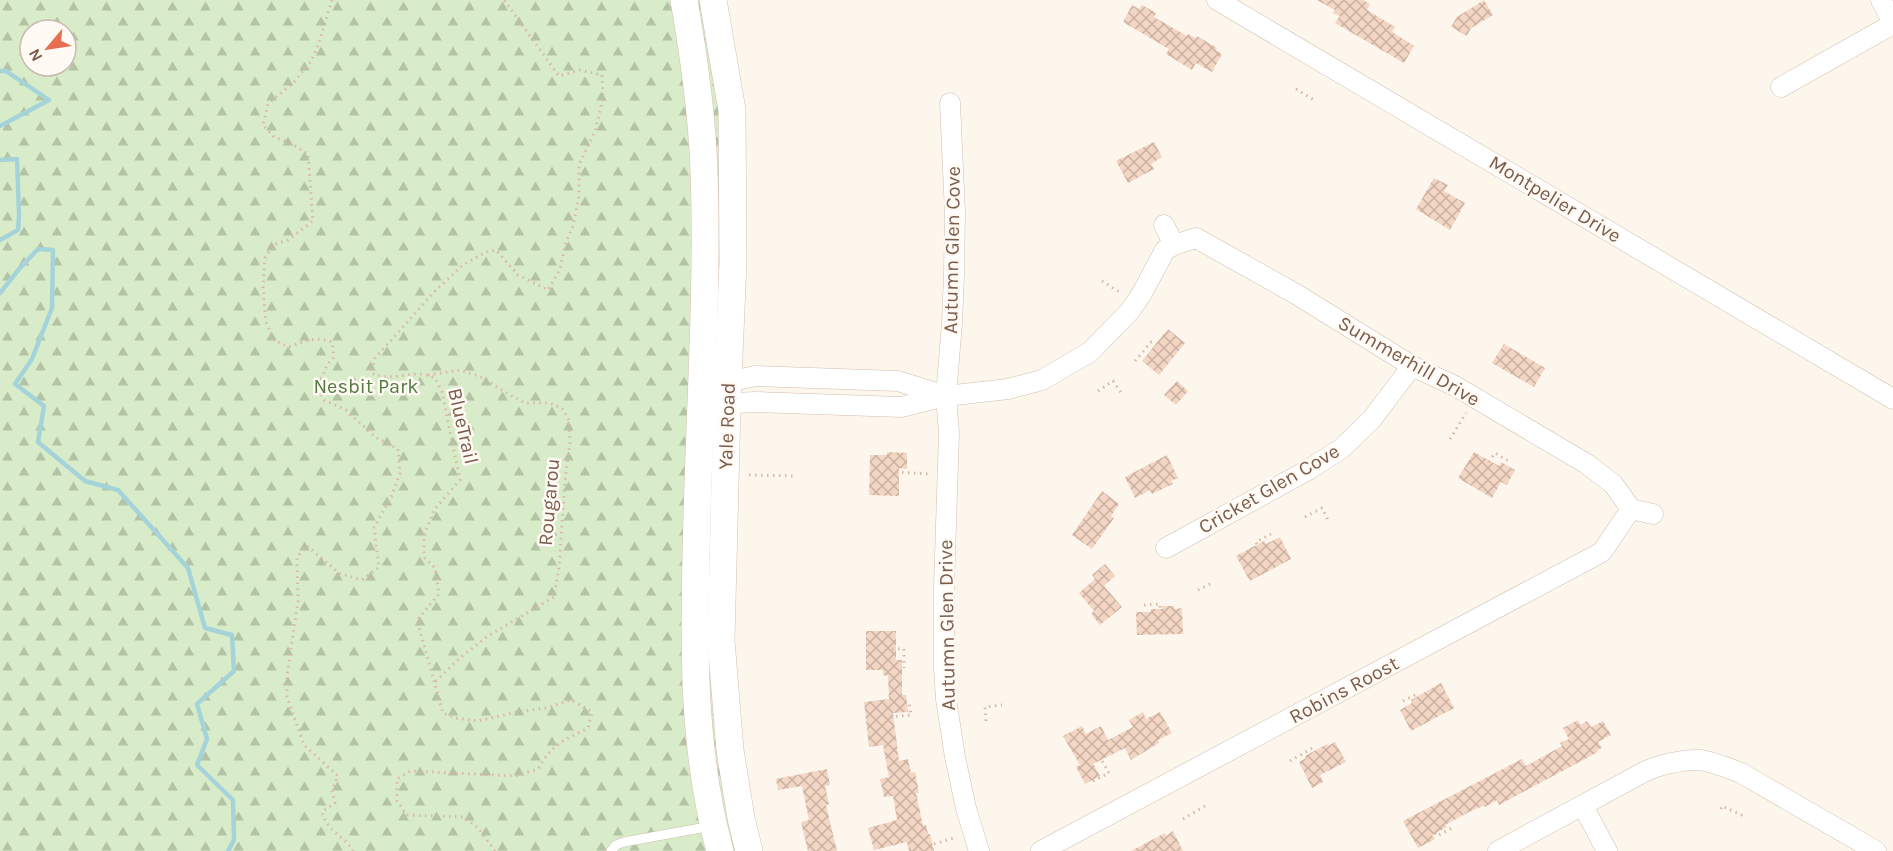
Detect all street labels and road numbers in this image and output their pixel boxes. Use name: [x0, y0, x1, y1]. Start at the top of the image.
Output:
street label: Montpelier Drive: [1485, 151, 1625, 247]
street label: Autumn Glen Cove: [939, 166, 965, 334]
street label: Summerhill Drive: [1334, 311, 1484, 411]
street label: Yale Road: [714, 382, 740, 470]
street label: BlueTrail: [443, 386, 483, 466]
street label: Cricket Glen Cove: [1195, 439, 1343, 539]
street label: Rougarou: [534, 457, 564, 547]
street label: Autumn Glen Drive: [934, 539, 960, 711]
street label: Robins Roost: [1285, 651, 1403, 728]

